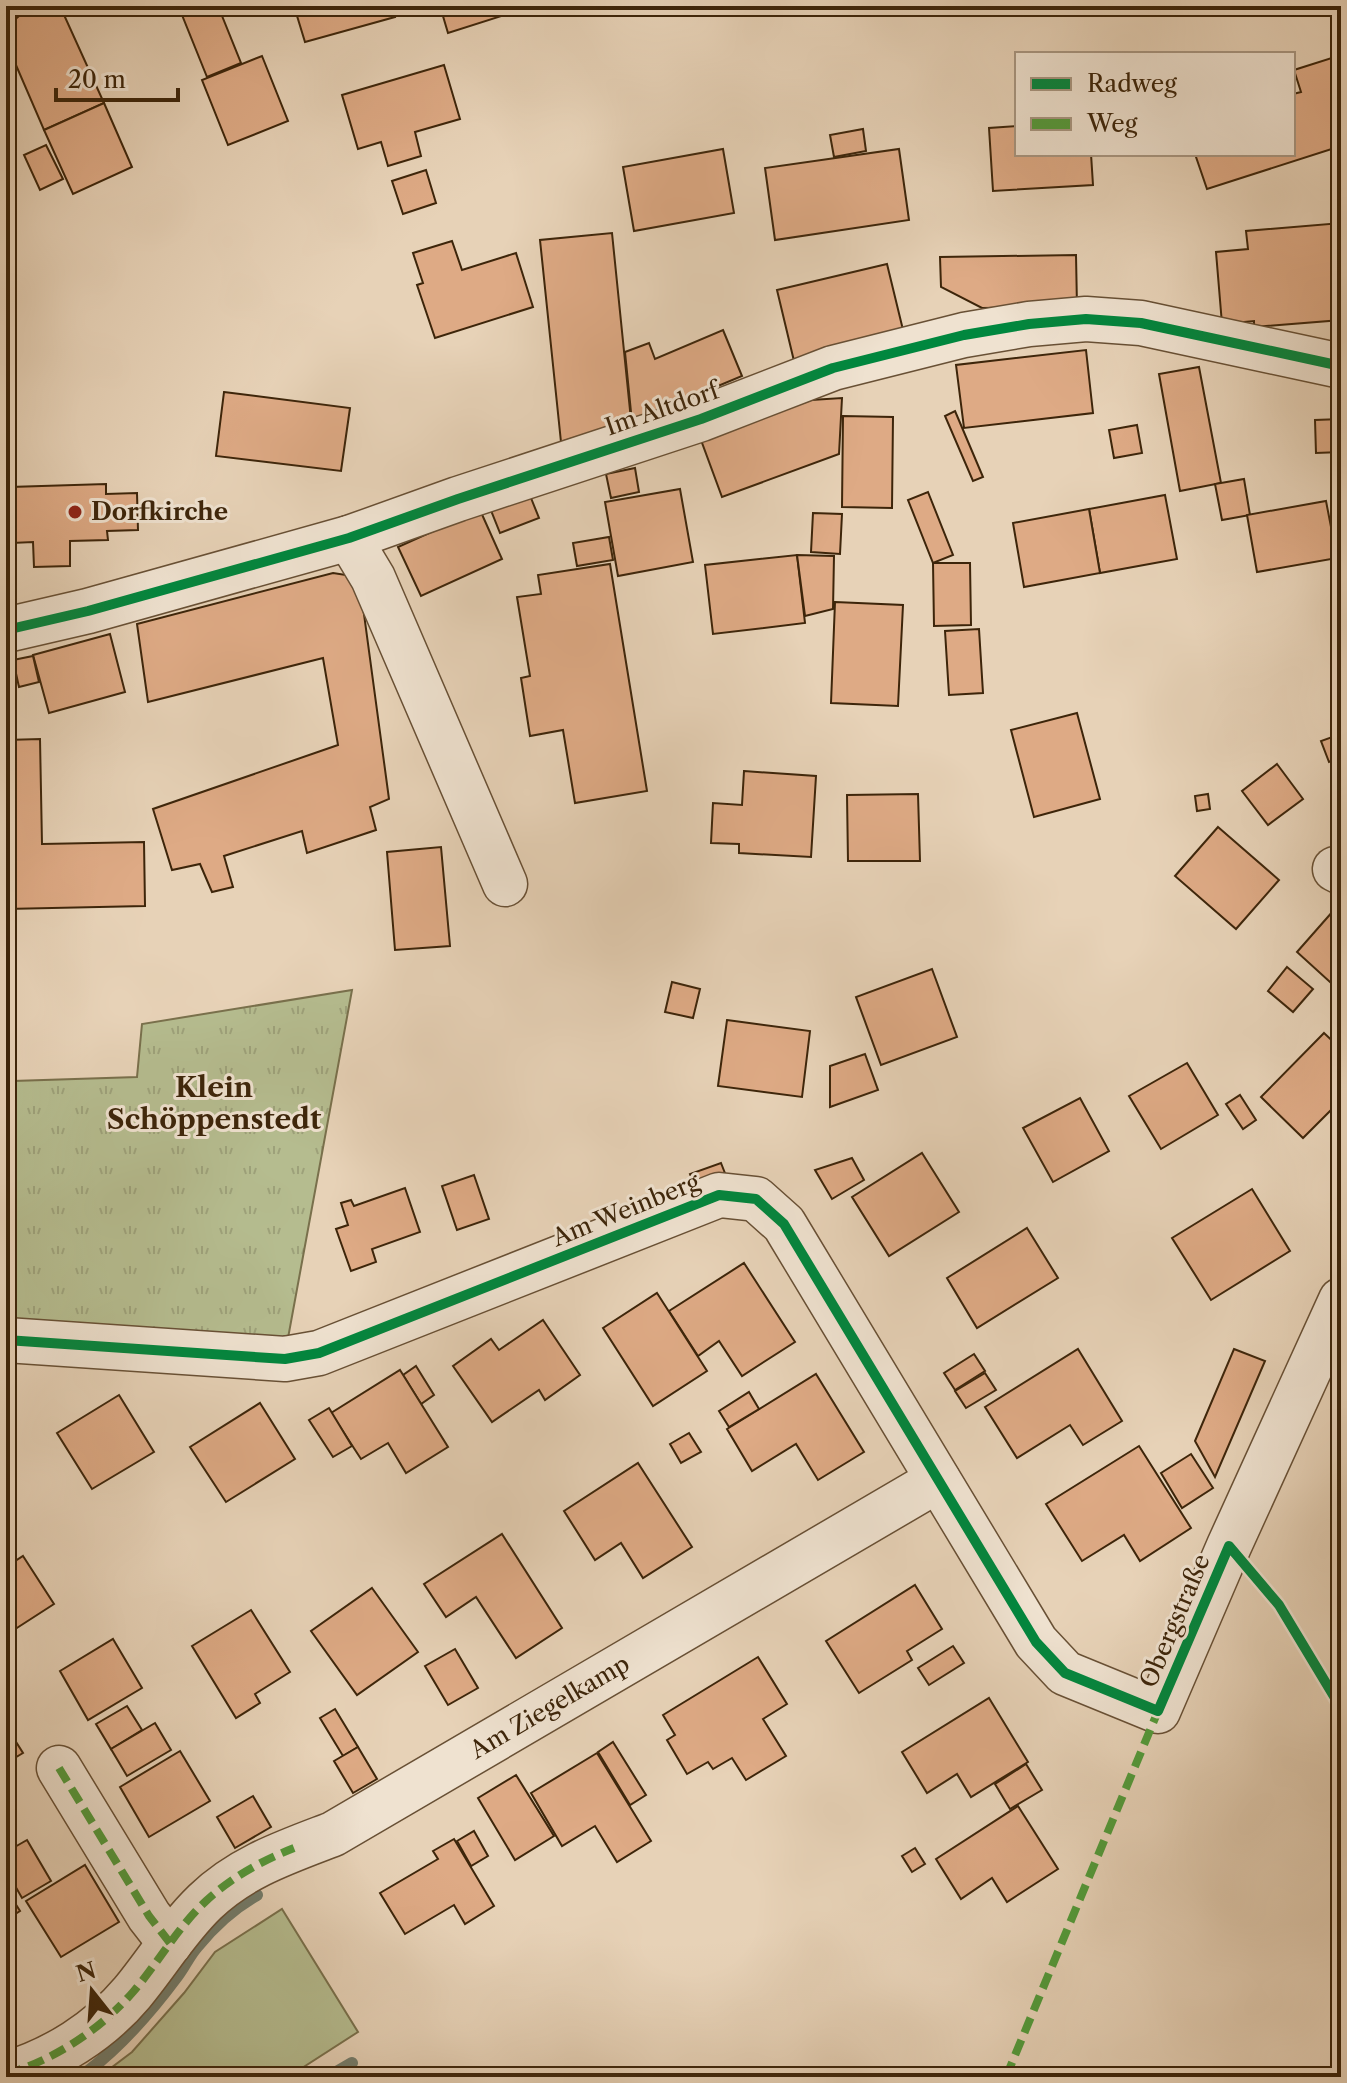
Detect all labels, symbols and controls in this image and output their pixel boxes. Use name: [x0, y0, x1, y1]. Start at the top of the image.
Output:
scale bar: [56, 52, 178, 102]
legend: [1015, 52, 1295, 156]
text: 20 m: [68, 65, 126, 94]
text: Radweg: [1087, 69, 1177, 98]
text: Weg: [1086, 109, 1138, 138]
street label: Im Altdorf: [601, 375, 725, 441]
place label: Dorfkirche: [91, 497, 228, 526]
marker: Dorfkirche: [66, 503, 84, 521]
district label: Klein Schöppenstedt: [107, 1070, 322, 1136]
street label: Am Weinberg: [547, 1167, 704, 1253]
street label: Obergstraße: [1133, 1550, 1216, 1692]
street label: Am Ziegelkamp: [464, 1649, 635, 1765]
north arrow: [52, 1951, 132, 2031]
text: N: [73, 1957, 99, 1988]

